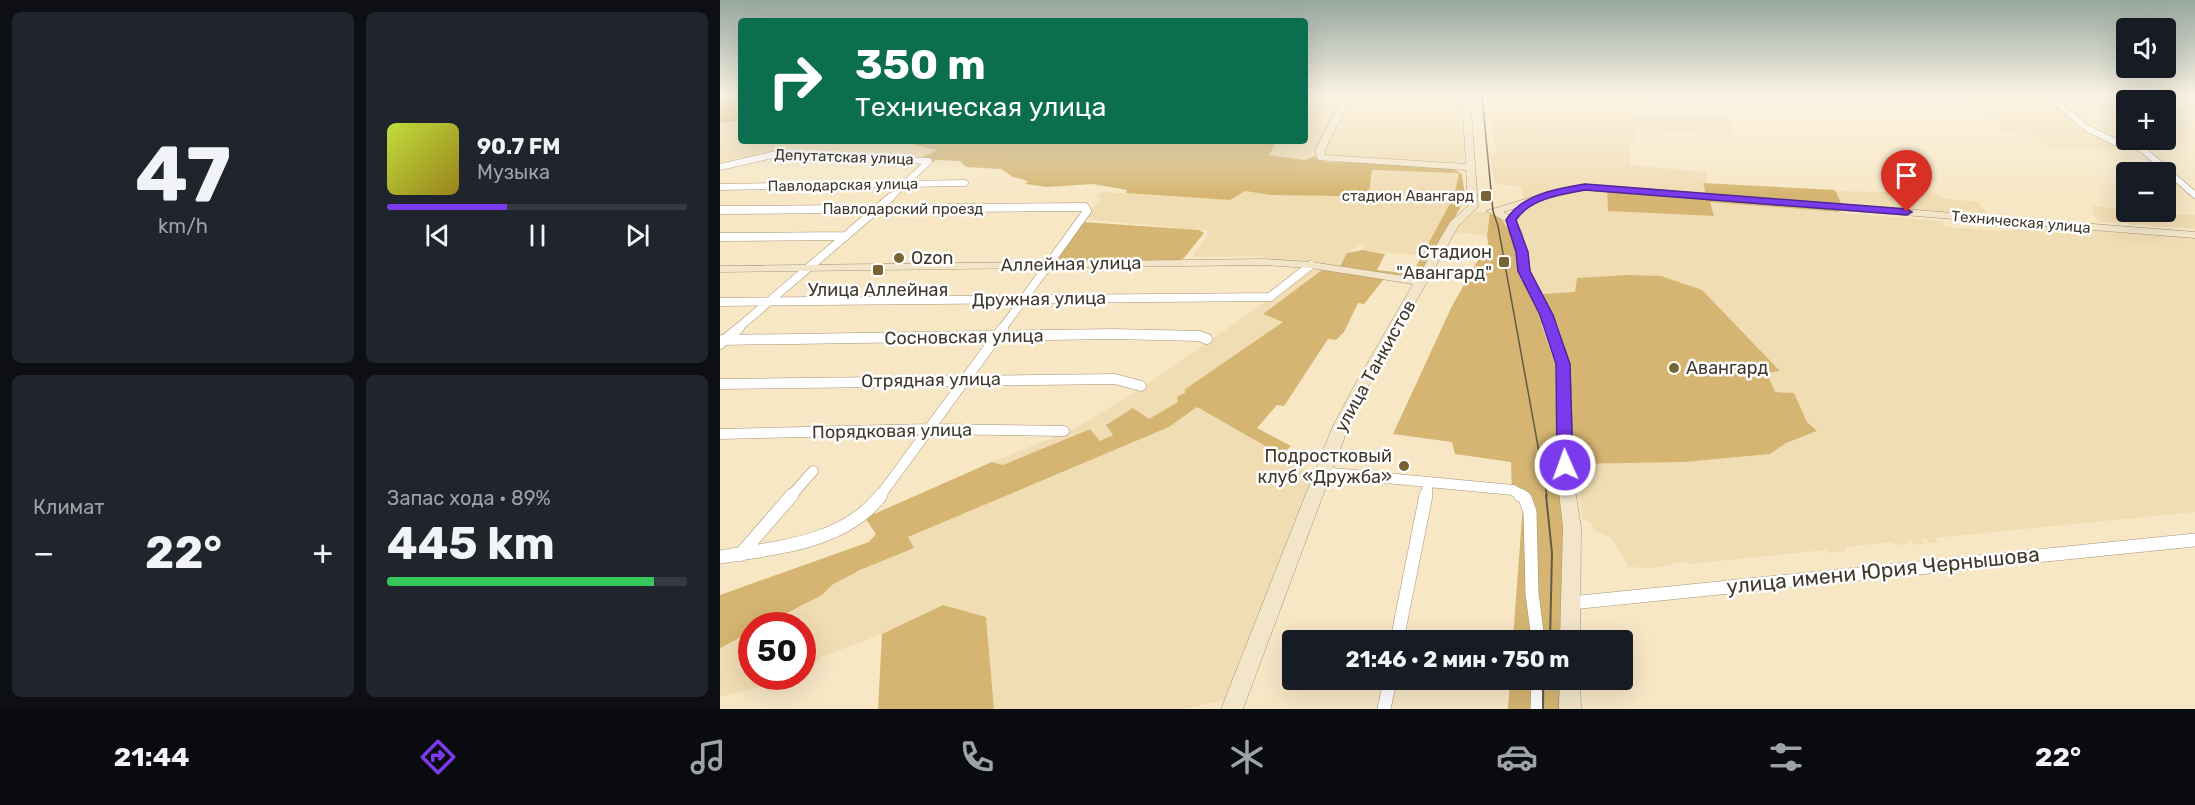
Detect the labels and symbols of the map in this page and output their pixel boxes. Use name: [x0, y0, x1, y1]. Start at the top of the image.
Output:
street label: Депутатская улица: [774, 146, 914, 168]
pin: [1881, 150, 1932, 212]
street label: Павлодарская улица: [768, 175, 918, 195]
place label: стадион Авангард: [1342, 187, 1474, 205]
marker: стадион Авангард: [1479, 189, 1493, 203]
street label: Павлодарский проезд: [823, 200, 983, 218]
street label: Техническая улица: [1951, 207, 2091, 237]
place label: Стадион "Авангард": [1396, 241, 1492, 284]
place label: Ozon: [911, 247, 953, 269]
marker: Ozon: [892, 251, 906, 265]
street label: Аллейная улица: [1000, 252, 1142, 276]
marker: Стадион "Авангард": [1497, 255, 1511, 269]
marker: Улица Аллейная: [871, 263, 885, 277]
place label: Улица Аллейная: [808, 279, 948, 301]
street label: Дружная улица: [972, 287, 1106, 311]
street label: улица Танкистов: [1330, 296, 1420, 436]
street label: Сосновская улица: [884, 325, 1044, 349]
place label: Авангард: [1686, 357, 1768, 379]
marker: Авангард: [1667, 361, 1681, 375]
street label: Отрядная улица: [861, 368, 1001, 392]
street label: Порядковая улица: [812, 419, 972, 443]
position arrow: [1533, 433, 1597, 497]
place label: Подростковый клуб «Дружба»: [1258, 445, 1392, 488]
marker: Подростковый клуб «Дружба»: [1397, 459, 1411, 473]
street label: улица имени Юрия Чернышова: [1725, 541, 2041, 599]
speed limit sign: 50: [738, 612, 816, 690]

